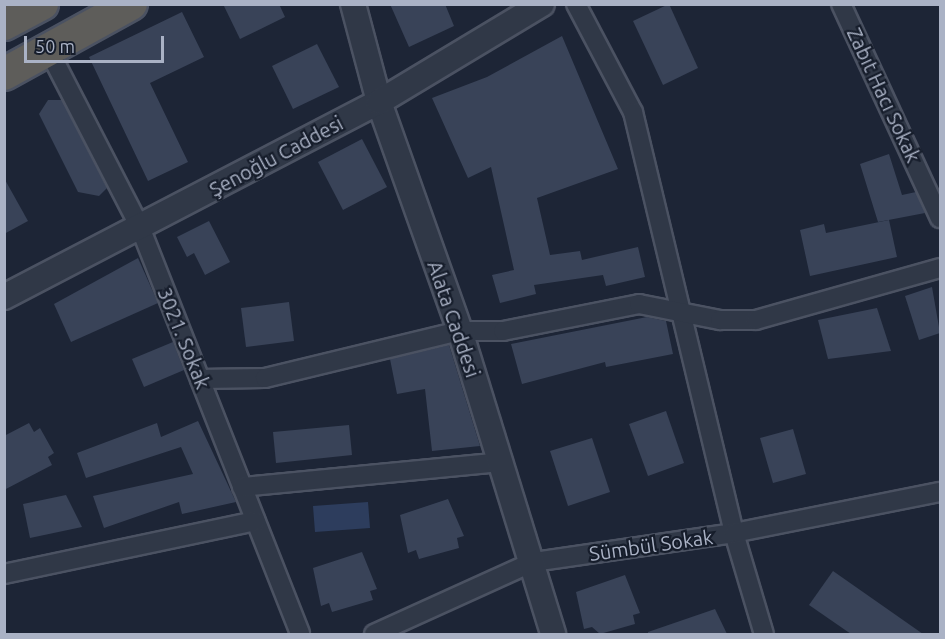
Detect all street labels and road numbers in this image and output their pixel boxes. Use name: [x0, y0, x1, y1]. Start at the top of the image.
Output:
street label: Zabıt Hacı Sokak: [842, 24, 926, 166]
street label: Şenoğlu Caddesi: [205, 111, 347, 201]
street label: Alata Caddesi: [423, 258, 485, 380]
street label: 3021. Sokak: [153, 284, 215, 392]
street label: Sümbül Sokak: [588, 524, 714, 566]

